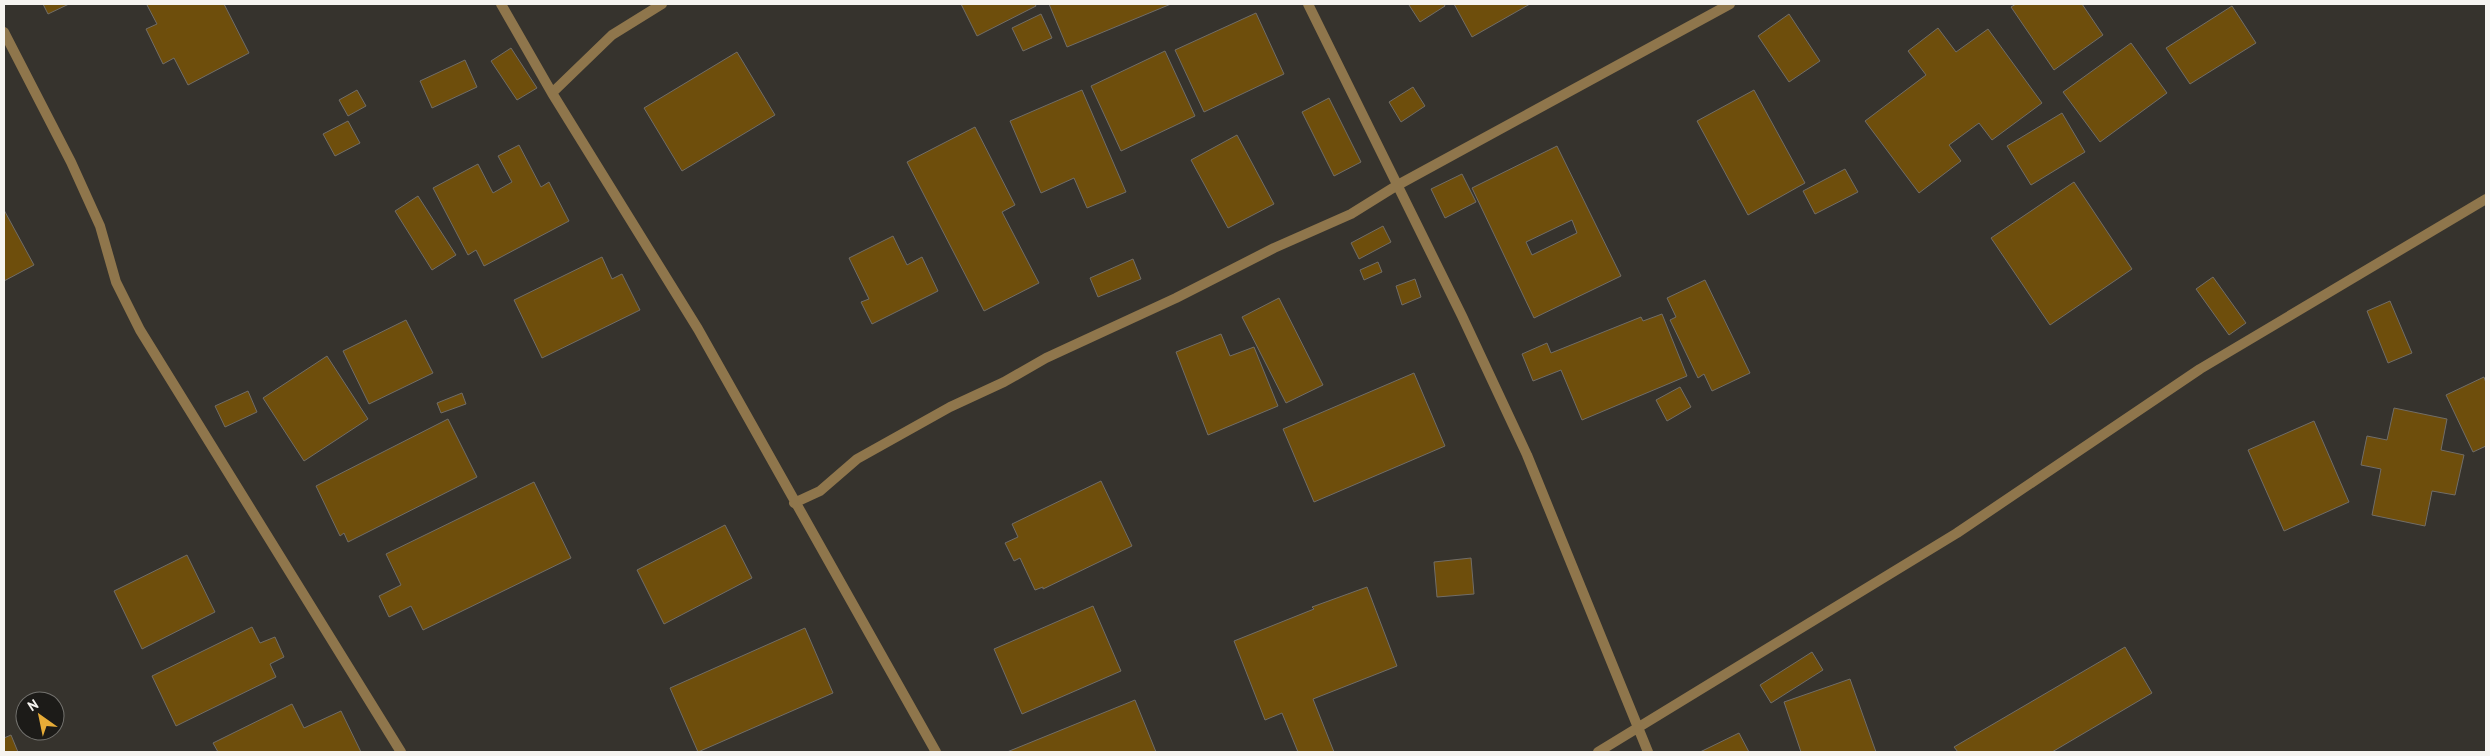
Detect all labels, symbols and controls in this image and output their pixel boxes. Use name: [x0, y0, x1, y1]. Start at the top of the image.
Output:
north arrow: [15, 691, 65, 741]
text: N: [24, 695, 42, 715]

